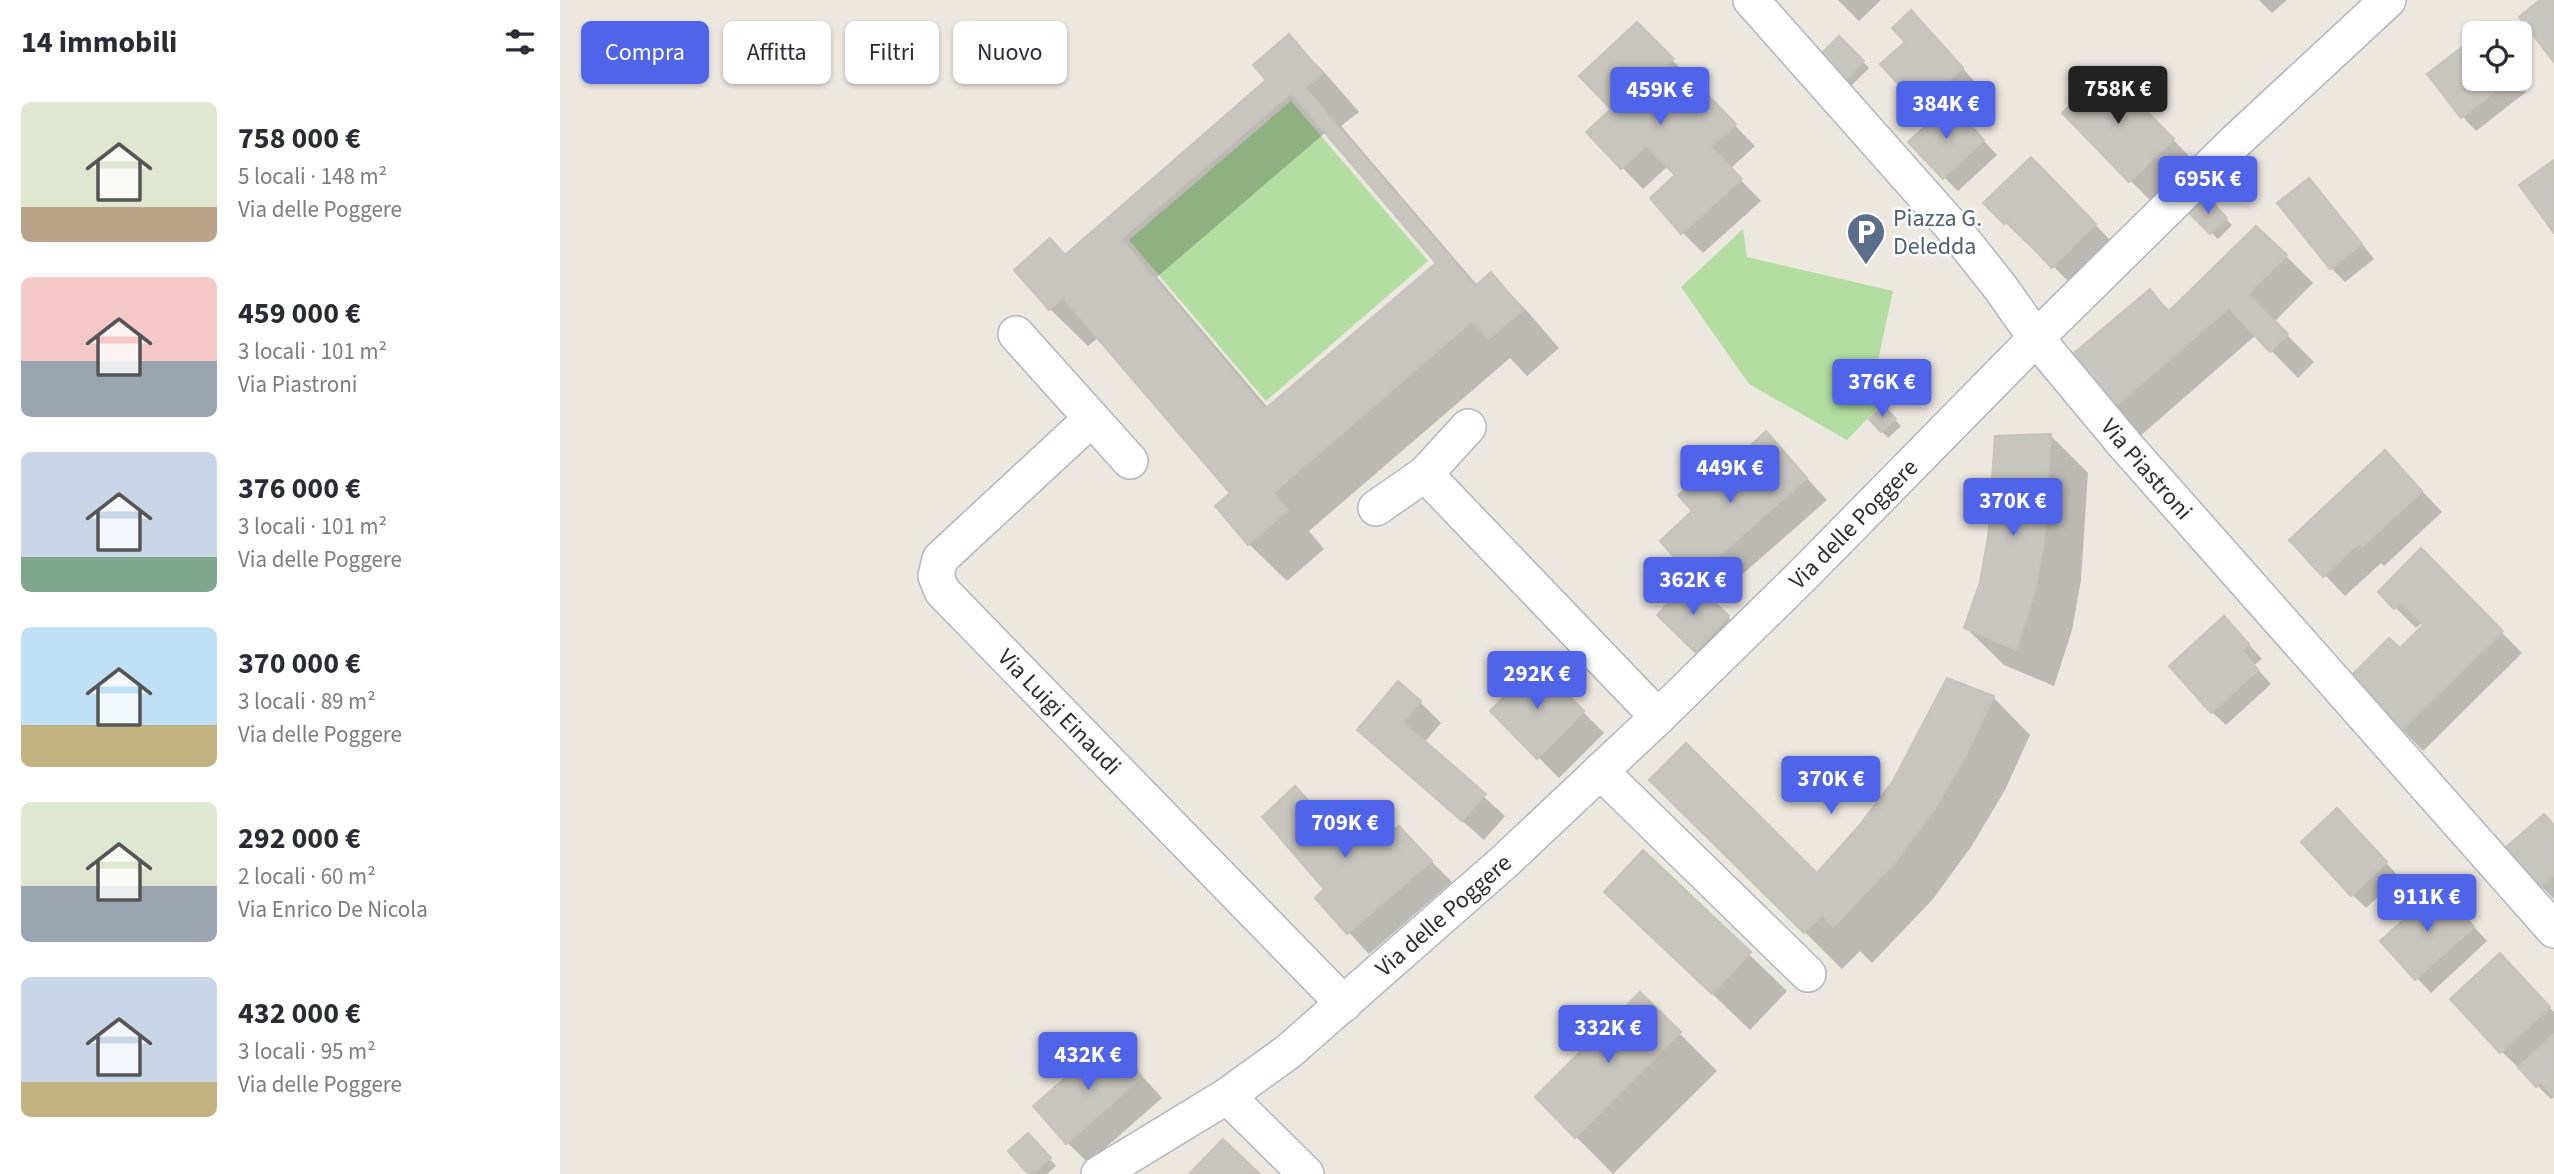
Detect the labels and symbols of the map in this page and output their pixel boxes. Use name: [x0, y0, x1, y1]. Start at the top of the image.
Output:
pin: 758K €: [2061, 66, 2175, 126]
pin: 459K €: [1603, 68, 1717, 127]
pin: 384K €: [1889, 82, 2003, 141]
pin: 695K €: [2151, 156, 2265, 216]
place label: Piazza G. Deledda: [1893, 201, 1982, 264]
parking icon: Piazza G. Deledda: [1845, 211, 1887, 266]
pin: 376K €: [1825, 360, 1939, 419]
street label: Via Piastroni: [2092, 411, 2201, 528]
pin: 449K €: [1673, 446, 1787, 505]
street label: Via delle Poggere: [1781, 451, 1926, 598]
pin: 370K €: [1956, 478, 2070, 538]
pin: 362K €: [1636, 558, 1750, 617]
street label: Via Luigi Einaudi: [989, 641, 1129, 783]
pin: 292K €: [1480, 652, 1594, 711]
pin: 370K €: [1774, 756, 1888, 816]
pin: 709K €: [1288, 800, 1402, 860]
street label: Via delle Poggere: [1368, 846, 1520, 985]
pin: 911K €: [2370, 874, 2484, 934]
pin: 332K €: [1551, 1006, 1665, 1065]
pin: 432K €: [1031, 1032, 1145, 1092]

